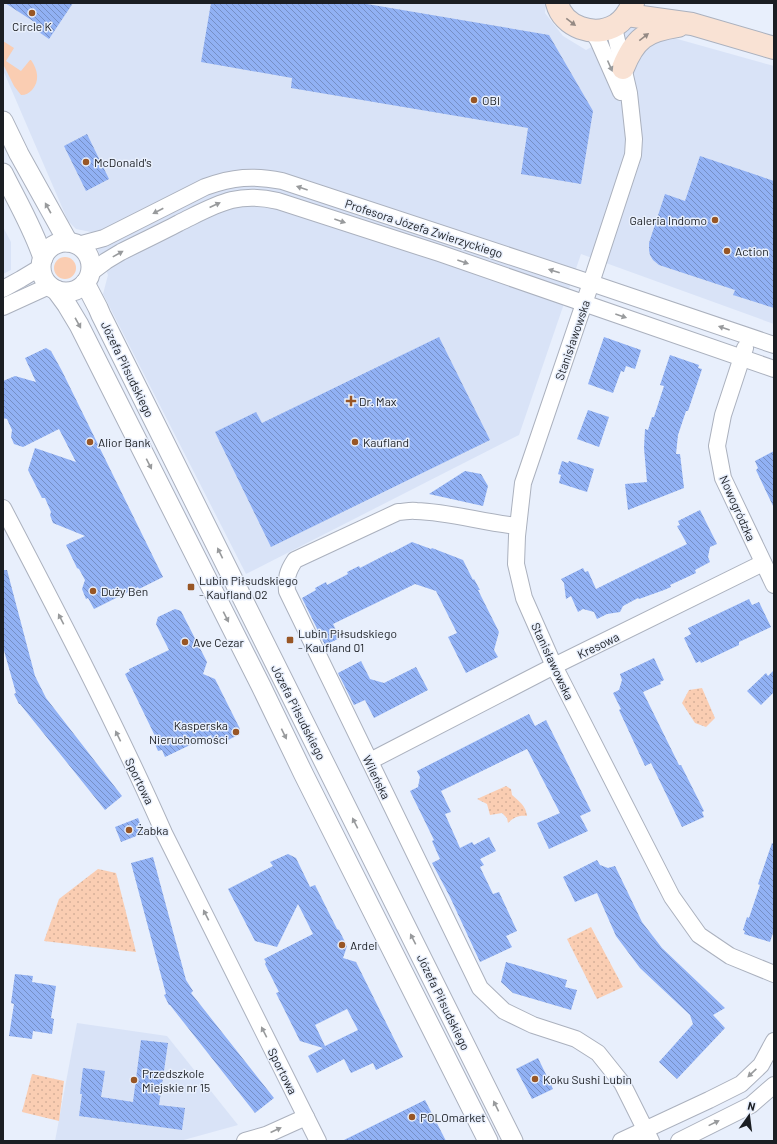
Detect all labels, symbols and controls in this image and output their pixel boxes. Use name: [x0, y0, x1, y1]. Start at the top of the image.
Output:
marker: Circle K: [27, 8, 37, 18]
one-way arrow: [565, 18, 576, 26]
place label: Circle K: [12, 19, 53, 33]
one-way arrow: [639, 33, 650, 41]
one-way arrow: [606, 60, 613, 72]
place label: OBI: [482, 93, 500, 107]
marker: OBI: [469, 95, 479, 105]
place label: McDonald's: [94, 155, 152, 169]
marker: McDonald's: [81, 157, 91, 167]
one-way arrow: [296, 185, 308, 191]
street label: Profesora Józefa Zwierzyckiego: [343, 196, 505, 260]
one-way arrow: [45, 202, 52, 214]
one-way arrow: [209, 202, 220, 208]
one-way arrow: [152, 208, 163, 214]
place label: Galeria Indomo: [630, 213, 707, 227]
marker: Galeria Indomo: [710, 215, 720, 225]
one-way arrow: [334, 218, 346, 224]
place label: Action: [735, 244, 769, 258]
marker: Action: [722, 246, 732, 256]
one-way arrow: [112, 251, 123, 258]
one-way arrow: [458, 259, 470, 265]
one-way arrow: [548, 268, 560, 274]
street label: Stanisławowska: [552, 298, 592, 382]
one-way arrow: [615, 314, 627, 320]
one-way arrow: [74, 317, 81, 328]
street label: Józefa Piłsudskiego: [99, 319, 157, 419]
one-way arrow: [717, 325, 729, 331]
place label: Dr. Max: [359, 394, 397, 408]
marker: Dr. Max: [346, 396, 356, 406]
place label: Alior Bank: [98, 435, 150, 449]
place label: Kaufland: [363, 435, 409, 449]
marker: Alior Bank: [85, 437, 95, 447]
marker: Kaufland: [350, 437, 360, 447]
one-way arrow: [146, 458, 152, 469]
street label: Nowogródzka: [717, 473, 759, 543]
one-way arrow: [217, 548, 223, 559]
place label: Lubin Piłsudskiego - Kaufland 02: [199, 573, 298, 601]
marker: Lubin Piłsudskiego - Kaufland 02: [186, 582, 196, 592]
place label: Duży Ben: [101, 584, 148, 598]
marker: Duży Ben: [88, 586, 98, 596]
one-way arrow: [223, 611, 229, 623]
one-way arrow: [58, 613, 64, 625]
street label: Stanisławowska: [529, 620, 577, 702]
place label: Lubin Piłsudskiego - Kaufland 01: [298, 626, 397, 654]
street label: Kresowa: [575, 629, 621, 661]
place label: Ave Cezar: [193, 635, 244, 649]
marker: Lubin Piłsudskiego - Kaufland 01: [285, 635, 295, 645]
marker: Ave Cezar: [180, 637, 190, 647]
street label: Józefa Piłsudskiego: [269, 662, 329, 762]
place label: Kasperska Nieruchomości: [149, 718, 228, 746]
marker: Kasperska Nieruchomości: [231, 727, 241, 737]
one-way arrow: [281, 728, 287, 739]
one-way arrow: [115, 730, 121, 741]
street label: Wileńska: [360, 753, 394, 801]
street label: Sportowa: [123, 756, 157, 806]
one-way arrow: [352, 818, 358, 829]
place label: Żabka: [137, 823, 168, 837]
marker: Żabka: [124, 825, 134, 835]
one-way arrow: [202, 910, 209, 921]
one-way arrow: [410, 934, 416, 945]
place label: Ardel: [350, 938, 377, 952]
marker: Ardel: [337, 940, 347, 950]
street label: Józefa Piłsudskiego: [415, 952, 473, 1052]
one-way arrow: [260, 1026, 267, 1037]
street label: Sportowa: [265, 1046, 301, 1096]
place label: Przedszkole Miejskie nr 15: [142, 1066, 210, 1094]
one-way arrow: [747, 1068, 757, 1078]
place label: Koku Sushi Lubin: [543, 1072, 632, 1086]
marker: Koku Sushi Lubin: [530, 1074, 540, 1084]
marker: Przedszkole Miejskie nr 15: [129, 1075, 139, 1085]
north arrow: [729, 1096, 769, 1136]
text: N: [746, 1099, 757, 1113]
one-way arrow: [493, 1100, 499, 1112]
place label: POLOmarket: [420, 1110, 486, 1124]
marker: POLOmarket: [407, 1112, 417, 1122]
one-way arrow: [708, 1120, 720, 1127]
one-way arrow: [270, 1127, 282, 1134]

